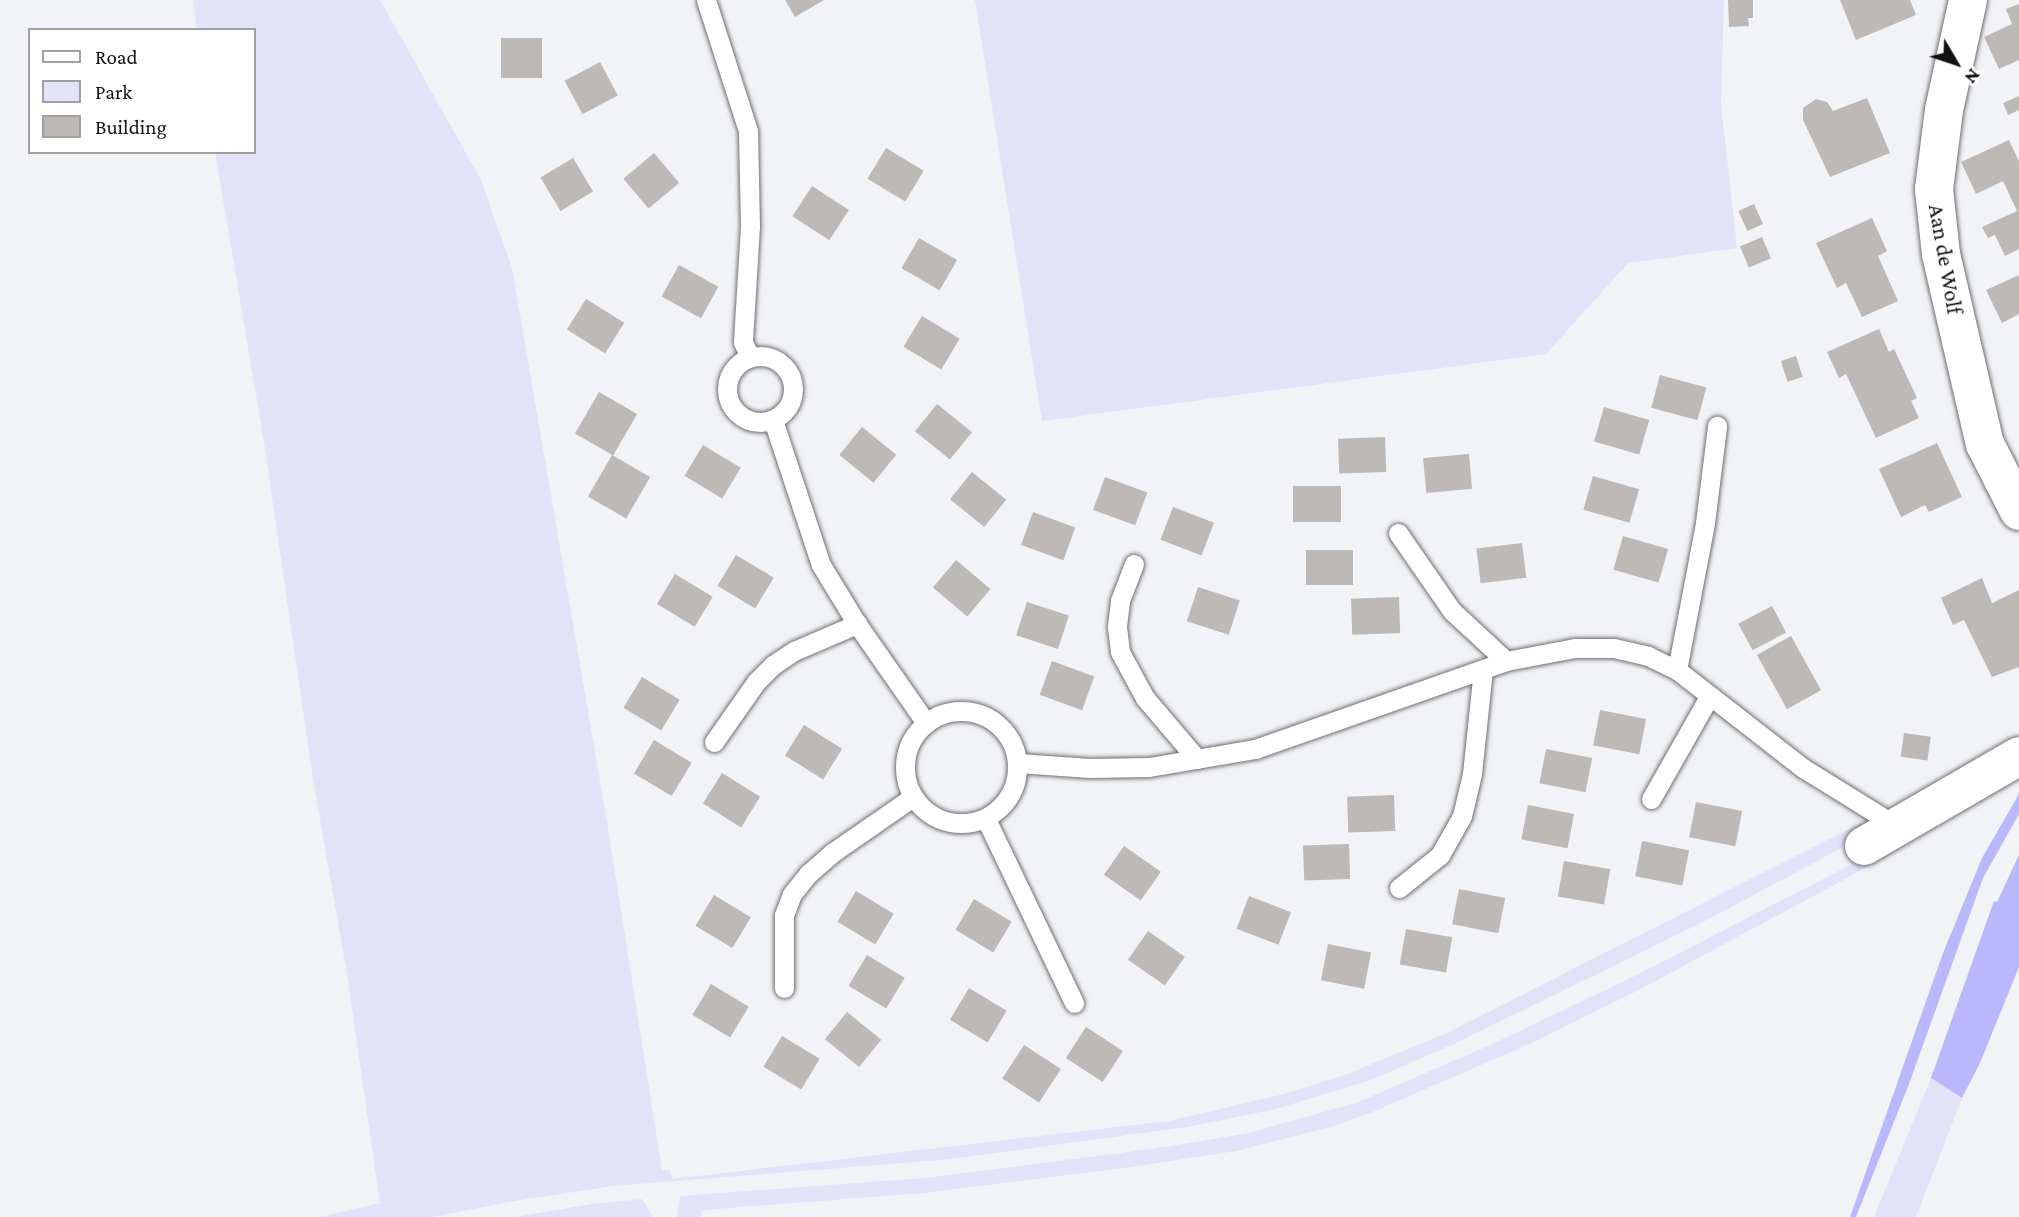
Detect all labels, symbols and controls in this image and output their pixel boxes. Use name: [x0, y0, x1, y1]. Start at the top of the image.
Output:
legend: [28, 28, 256, 154]
north arrow: [1921, 28, 1991, 98]
text: Road: [95, 45, 138, 69]
text: N: [1960, 65, 1985, 88]
text: Park: [95, 80, 132, 104]
text: Building: [95, 115, 167, 139]
street label: Aan de Wolf: [1923, 202, 1969, 316]

